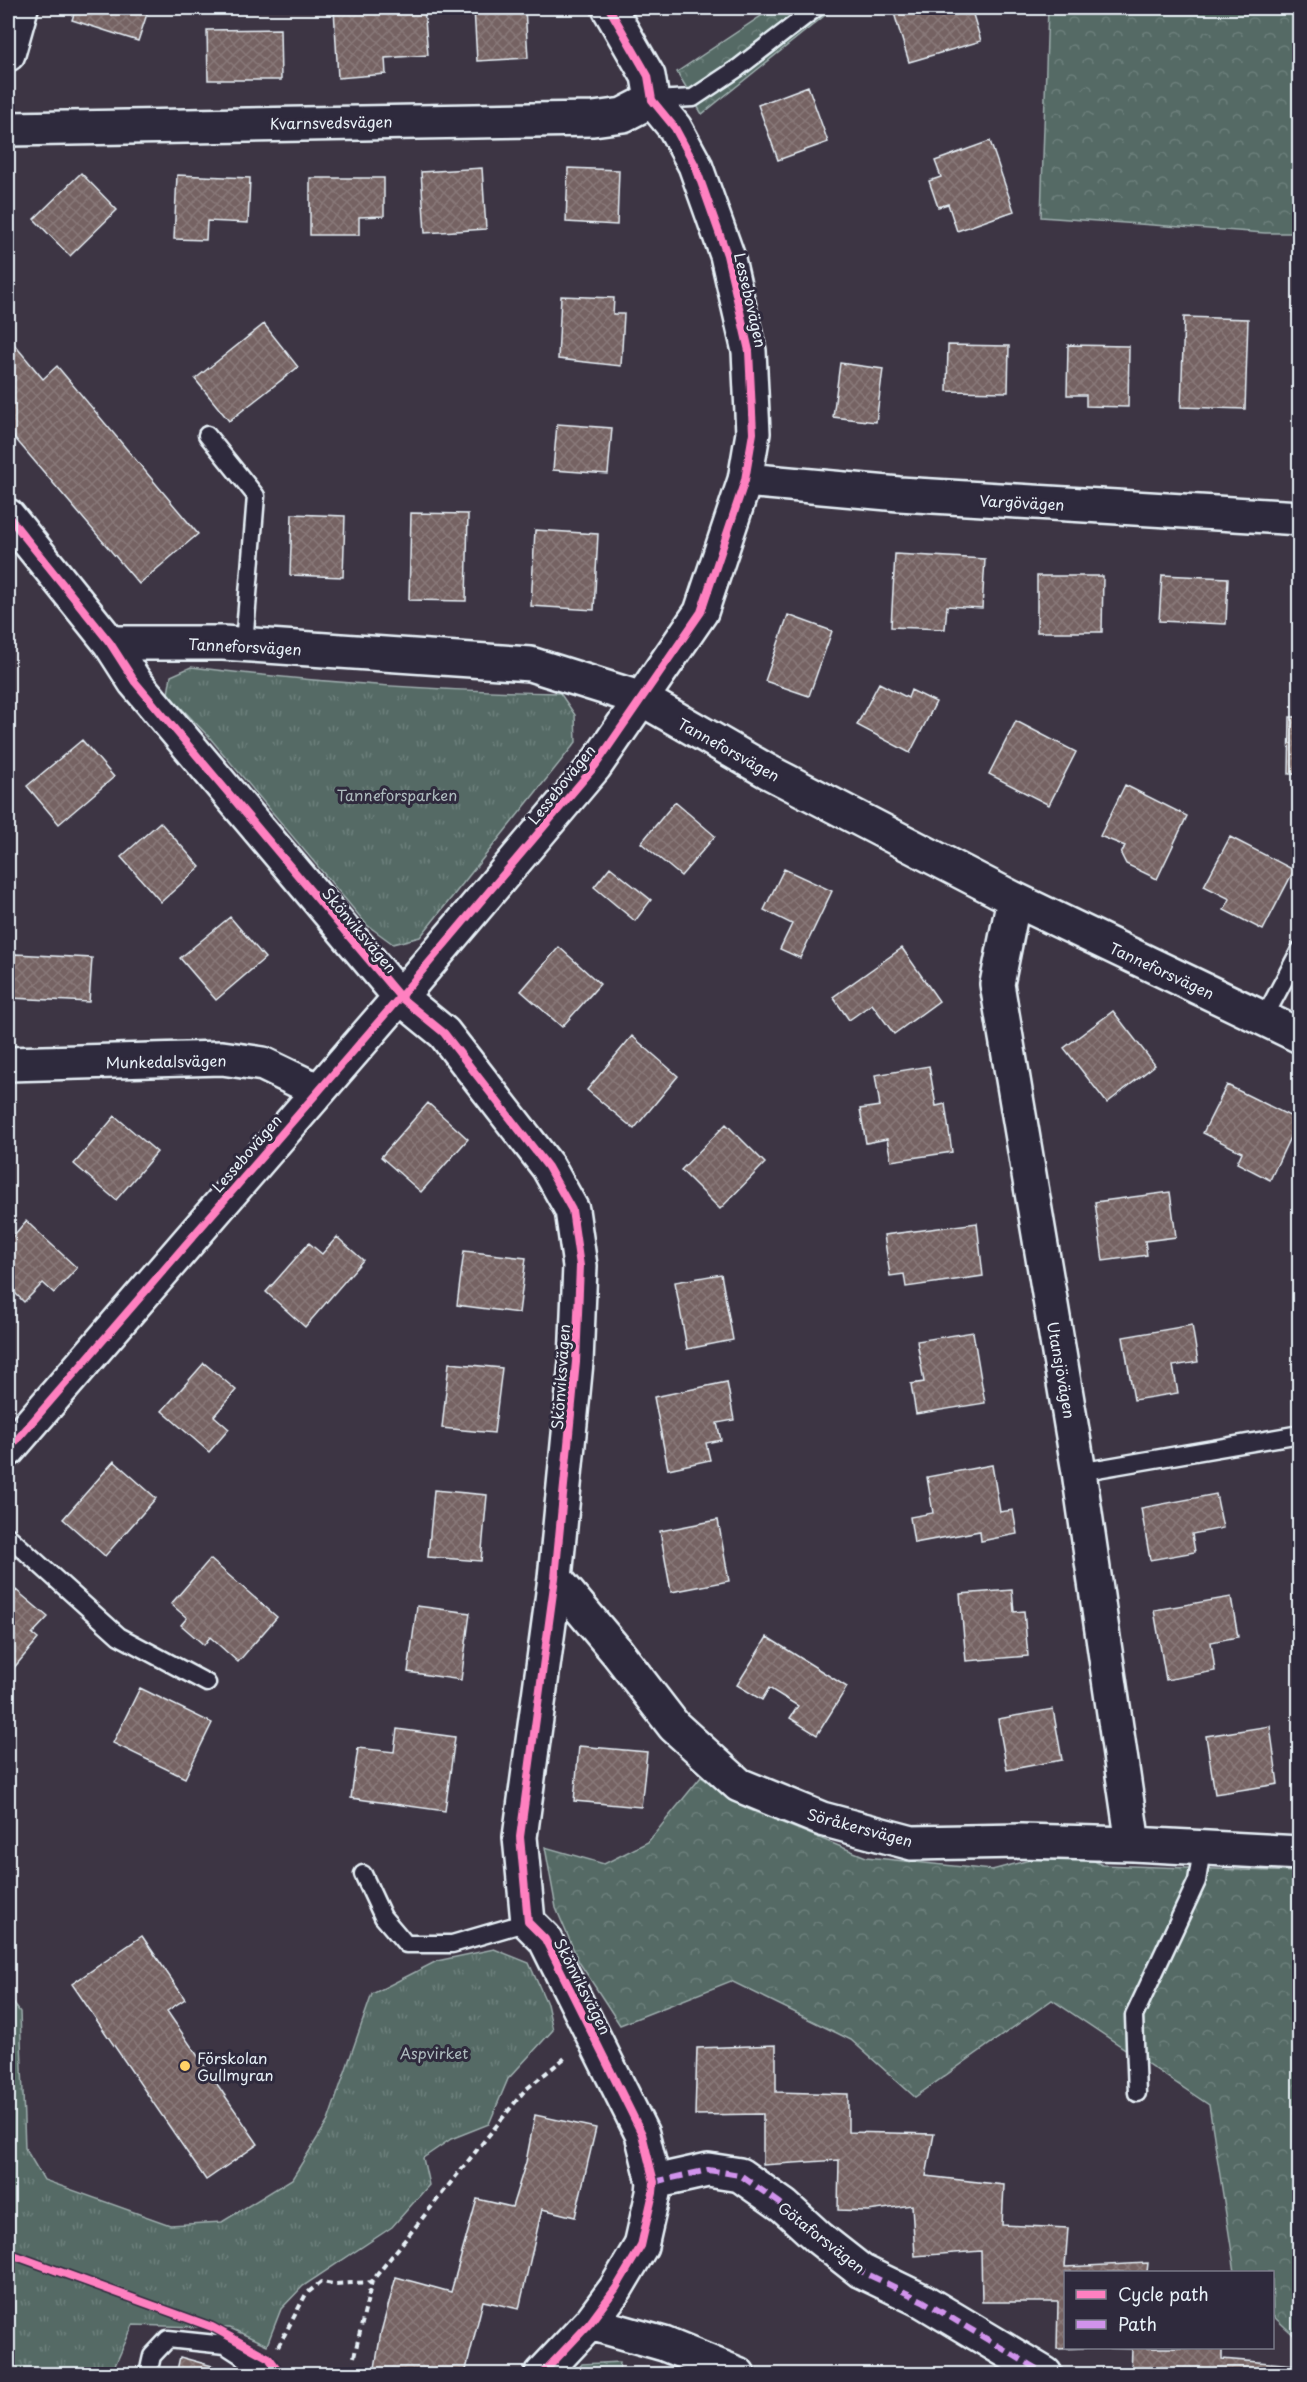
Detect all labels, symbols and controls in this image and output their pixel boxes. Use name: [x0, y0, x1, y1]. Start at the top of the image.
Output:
street label: Kvarnsvedsvägen: [269, 109, 393, 135]
street label: Lessebovägen: [729, 250, 773, 350]
street label: Vargövägen: [979, 488, 1065, 516]
street label: Tanneforsvägen: [188, 632, 302, 660]
street label: Tanneforsvägen: [674, 711, 784, 787]
street label: Lessebovägen: [522, 739, 600, 829]
park label: Tanneforsparken: [337, 783, 457, 806]
street label: Skönviksvägen: [317, 882, 403, 978]
street label: Tanneforsvägen: [1106, 936, 1218, 1004]
street label: Munkedalsvägen: [105, 1048, 227, 1074]
street label: Lessebovägen: [206, 1109, 286, 1197]
street label: Utansjövägen: [1042, 1320, 1082, 1420]
street label: Skönviksvägen: [545, 1323, 575, 1431]
street label: Söråkersvägen: [805, 1802, 915, 1852]
street label: Skönviksvägen: [549, 1934, 617, 2038]
park label: Aspvirket: [400, 2041, 468, 2064]
place label: Förskolan Gullmyran: [197, 2046, 274, 2086]
marker: Förskolan Gullmyran: [178, 2059, 192, 2073]
street label: Götaforsvägen: [773, 2196, 871, 2278]
legend: [1064, 2271, 1274, 2349]
text: Cycle path: [1118, 2280, 1209, 2307]
text: Path: [1118, 2310, 1157, 2337]

